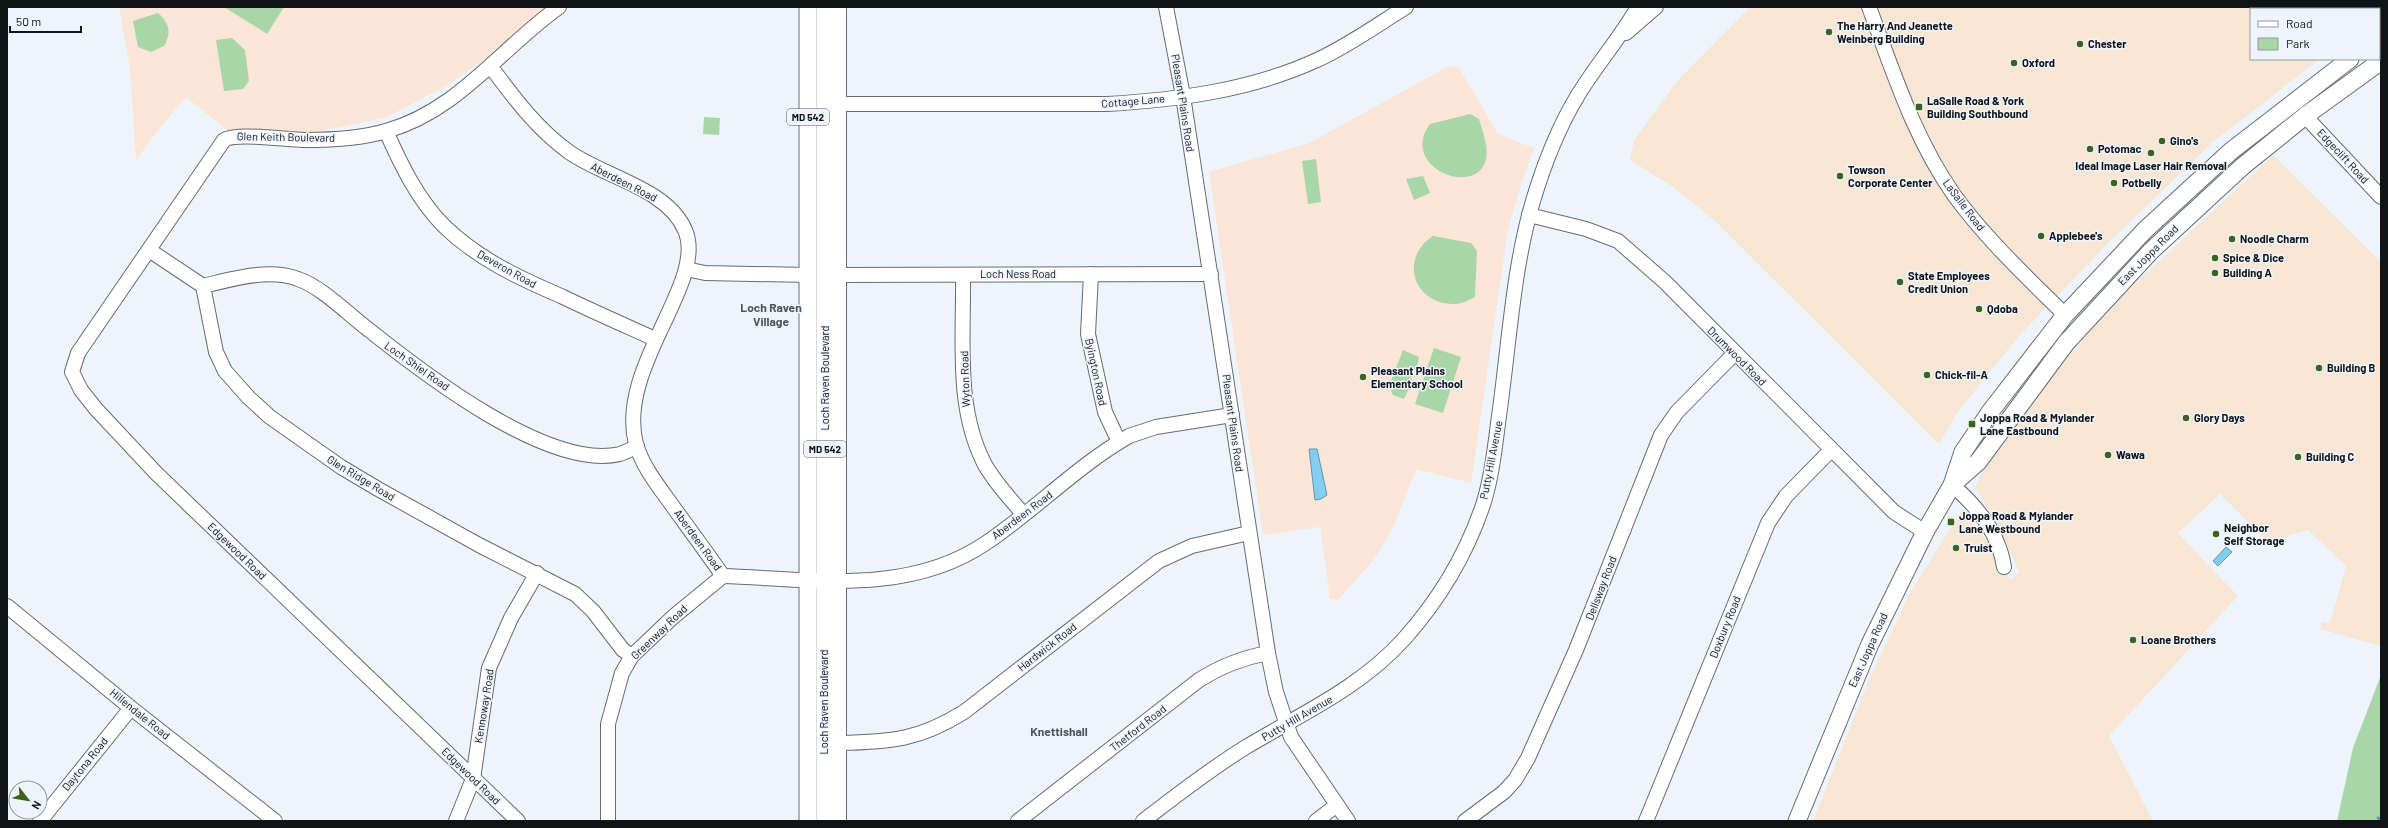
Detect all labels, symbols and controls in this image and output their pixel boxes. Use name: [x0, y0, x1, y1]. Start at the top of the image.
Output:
scale bar: [10, 8, 81, 34]
legend: [2250, 8, 2380, 60]
text: 50 m: [16, 14, 41, 28]
text: Road: [2286, 16, 2313, 30]
place label: The Harry And Jeanette Weinberg Building: [1837, 19, 1953, 45]
marker: The Harry And Jeanette Weinberg Building: [1824, 27, 1834, 37]
text: Park: [2286, 36, 2310, 50]
place label: Chester: [2088, 37, 2127, 50]
marker: Chester: [2075, 39, 2085, 49]
street label: Pleasant Plains Road: [1169, 53, 1198, 153]
place label: Oxford: [2022, 56, 2055, 69]
marker: Oxford: [2009, 58, 2019, 68]
street label: Cottage Lane: [1101, 91, 1165, 110]
place label: LaSalle Road & York Building Southbound: [1927, 94, 2028, 120]
marker: LaSalle Road & York Building Southbound: [1914, 102, 1924, 112]
road number: MD 542: [787, 109, 829, 125]
street label: Edgeclift Road: [2315, 126, 2372, 186]
street label: Glen Keith Boulevard: [237, 129, 335, 144]
place label: Gino's: [2170, 134, 2199, 147]
marker: Gino's: [2157, 136, 2167, 146]
place label: Potomac: [2098, 142, 2141, 155]
marker: Potomac: [2085, 144, 2095, 154]
marker: Ideal Image Laser Hair Removal: [2146, 148, 2156, 158]
street label: Aberdeen Road: [589, 159, 660, 204]
place label: Ideal Image Laser Hair Removal: [2075, 159, 2227, 172]
place label: Towson Corporate Center: [1848, 163, 1933, 189]
marker: Towson Corporate Center: [1835, 171, 1845, 181]
street label: LaSalle Road: [1941, 176, 1988, 233]
place label: Potbelly: [2122, 176, 2162, 189]
marker: Potbelly: [2109, 178, 2119, 188]
street label: East Joppa Road: [2115, 222, 2181, 288]
place label: Applebee's: [2049, 229, 2103, 242]
marker: Applebee's: [2036, 231, 2046, 241]
place label: Noodle Charm: [2240, 232, 2309, 245]
marker: Noodle Charm: [2227, 234, 2237, 244]
street label: Deveron Road: [475, 247, 539, 290]
place label: Spice & Dice: [2223, 251, 2284, 264]
marker: Spice & Dice: [2210, 253, 2220, 263]
place label: Building A: [2223, 266, 2273, 279]
street label: Loch Ness Road: [980, 267, 1056, 280]
marker: Building A: [2210, 268, 2220, 278]
place label: State Employees Credit Union: [1908, 269, 1990, 295]
marker: State Employees Credit Union: [1895, 277, 1905, 287]
district label: Loch Raven Village: [740, 300, 802, 328]
place label: Qdoba: [1987, 302, 2018, 315]
marker: Qdoba: [1974, 304, 1984, 314]
street label: Drumwood Road: [1705, 323, 1770, 388]
street label: Loch Raven Boulevard: [818, 325, 831, 431]
street label: Byington Road: [1083, 337, 1110, 407]
street label: Loch Shiel Road: [382, 338, 452, 393]
street label: Wyton Road: [957, 350, 972, 408]
place label: Building B: [2327, 361, 2376, 374]
marker: Building B: [2314, 363, 2324, 373]
place label: Pleasant Plains Elementary School: [1371, 364, 1463, 390]
place label: Chick-fil-A: [1935, 368, 1989, 381]
marker: Chick-fil-A: [1922, 370, 1932, 380]
marker: Pleasant Plains Elementary School: [1358, 372, 1368, 382]
street label: Pleasant Plains Road: [1220, 373, 1247, 473]
place label: Joppa Road & Mylander Lane Eastbound: [1980, 411, 2095, 437]
place label: Glory Days: [2194, 411, 2245, 424]
marker: Glory Days: [2181, 413, 2191, 423]
street label: Putty Hill Avenue: [1477, 419, 1505, 500]
marker: Joppa Road & Mylander Lane Eastbound: [1967, 419, 1977, 429]
road number: MD 542: [804, 441, 846, 457]
place label: Wawa: [2116, 448, 2145, 461]
marker: Wawa: [2103, 450, 2113, 460]
place label: Building C: [2306, 450, 2355, 463]
street label: Glen Ridge Road: [325, 452, 398, 503]
marker: Building C: [2293, 452, 2303, 462]
street label: Aberdeen Road: [989, 488, 1055, 542]
street label: Aberdeen Road: [672, 507, 725, 573]
place label: Joppa Road & Mylander Lane Westbound: [1959, 509, 2074, 535]
marker: Joppa Road & Mylander Lane Westbound: [1946, 517, 1956, 527]
street label: Edgewood Road: [205, 519, 269, 582]
place label: Neighbor Self Storage: [2224, 521, 2285, 547]
marker: Neighbor Self Storage: [2211, 529, 2221, 539]
place label: Truist: [1964, 541, 1993, 554]
marker: Truist: [1951, 543, 1961, 553]
street label: Dellsway Road: [1582, 554, 1619, 622]
street label: Doxbury Road: [1706, 594, 1743, 660]
street label: Greenway Road: [628, 602, 690, 662]
street label: East Joppa Road: [1845, 610, 1890, 689]
street label: Hardwick Road: [1015, 620, 1079, 674]
place label: Loane Brothers: [2141, 633, 2217, 646]
marker: Loane Brothers: [2128, 635, 2138, 645]
street label: Loch Raven Boulevard: [817, 649, 830, 755]
street label: Kennoway Road: [471, 668, 496, 744]
street label: Hillendale Road: [108, 685, 173, 742]
street label: Putty Hill Avenue: [1259, 692, 1335, 743]
street label: Thetford Road: [1107, 702, 1168, 754]
district label: Knettishall: [1030, 724, 1088, 738]
street label: Daytona Road: [59, 734, 110, 793]
street label: Edgewood Road: [439, 744, 503, 807]
north arrow: [8, 780, 48, 820]
text: N: [30, 799, 44, 812]

